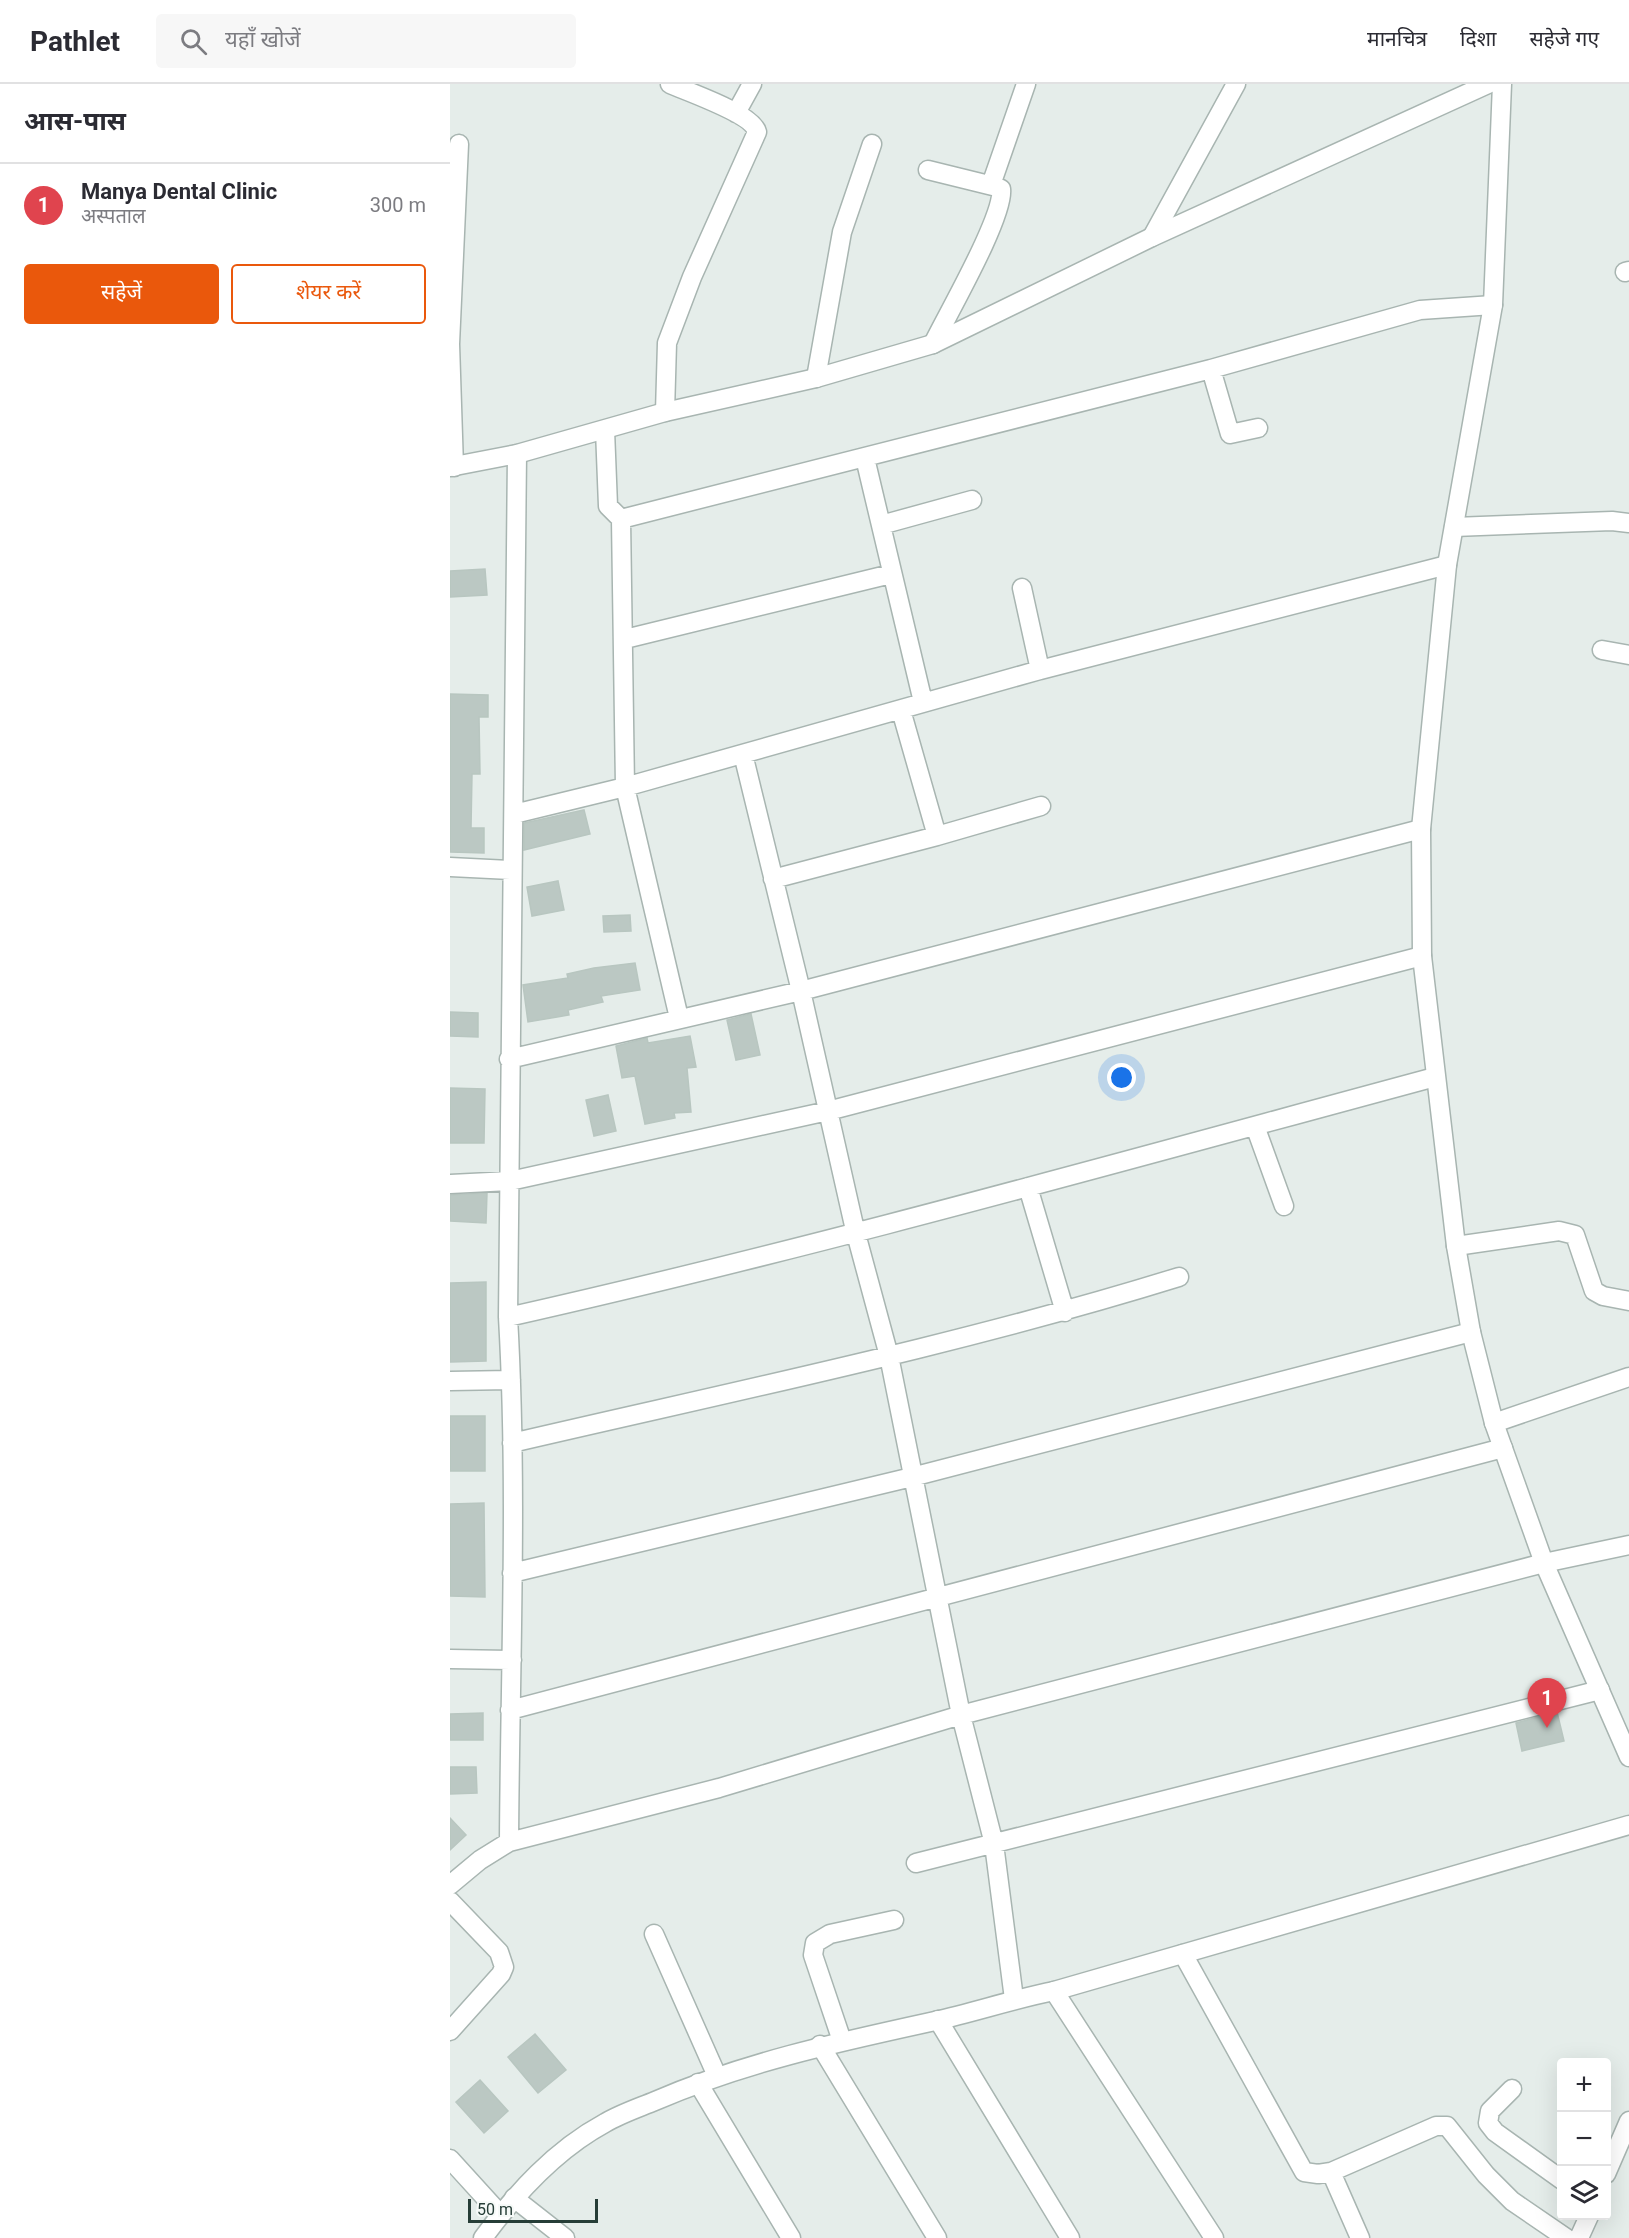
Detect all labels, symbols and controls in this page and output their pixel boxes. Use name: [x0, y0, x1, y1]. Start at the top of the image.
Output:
search box: [156, 14, 576, 68]
text: Pathlet: [30, 25, 120, 58]
icon: search: [177, 25, 210, 58]
text: यहाँ खोजें: [225, 27, 301, 52]
text: मानचित्र: [1367, 27, 1427, 51]
text: दिशा: [1460, 27, 1496, 51]
text: सहेजे गए: [1529, 27, 1599, 51]
text: आस-पास: [24, 106, 126, 136]
text: Manya Dental Clinic: [81, 179, 277, 204]
text: 1: [38, 193, 49, 217]
text: 300 m: [370, 193, 426, 217]
text: अस्पताल: [81, 204, 146, 228]
button: सहेजें: [24, 264, 219, 324]
button: शेयर करें: [231, 264, 426, 324]
your location: [1107, 1063, 1136, 1092]
pin: 1: [1528, 1678, 1566, 1728]
map controls: [1557, 2058, 1611, 2220]
button: +: [1557, 2058, 1611, 2112]
button: −: [1557, 2112, 1611, 2166]
button: layers: [1557, 2166, 1611, 2220]
scale bar: [468, 2196, 598, 2224]
text: 50 m: [477, 2200, 513, 2219]

